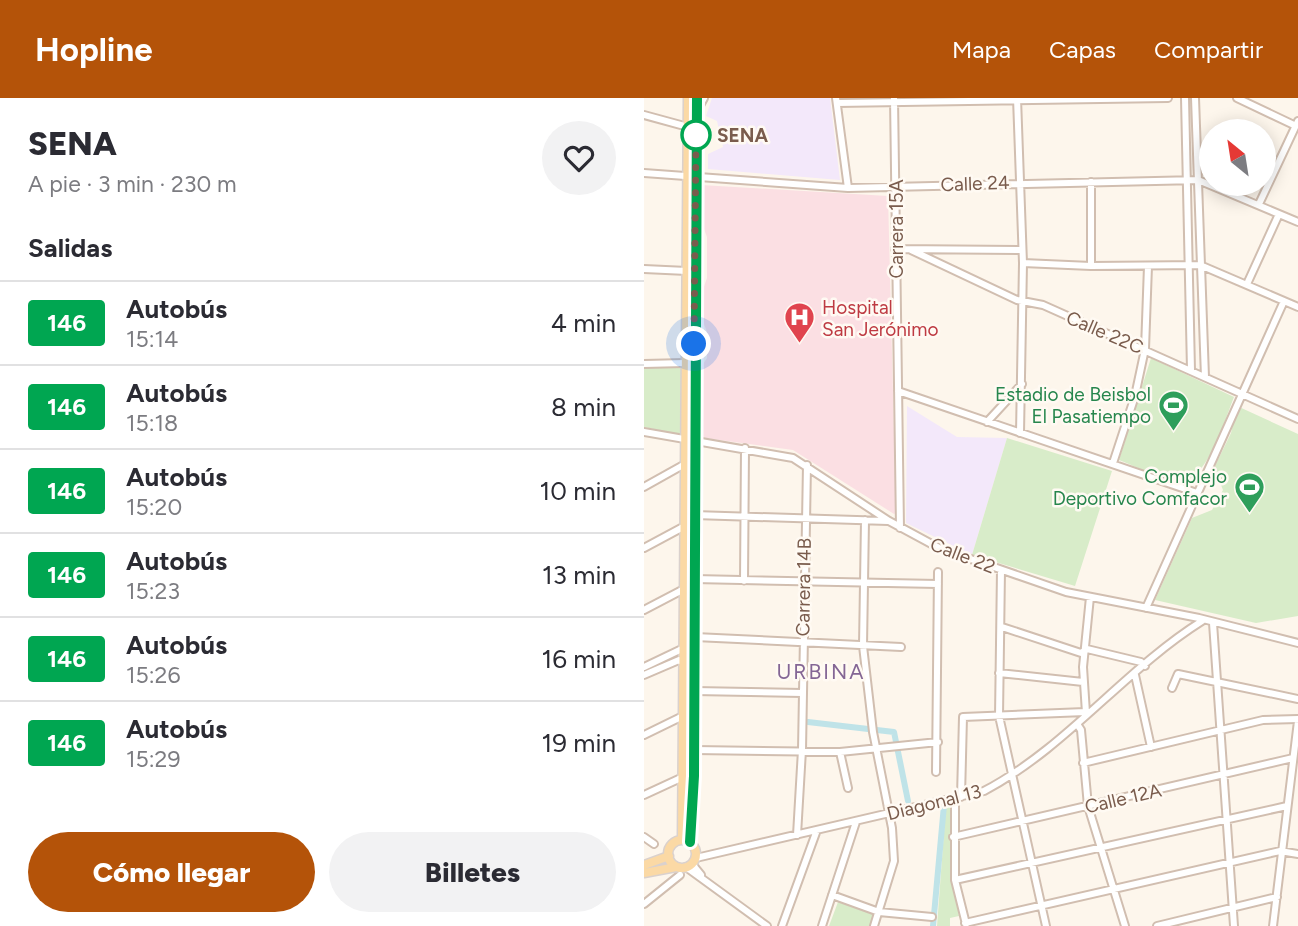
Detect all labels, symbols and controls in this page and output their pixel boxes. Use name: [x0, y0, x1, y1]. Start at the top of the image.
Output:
text: Hopline: [35, 30, 153, 69]
text: Mapa: [952, 35, 1011, 64]
text: Capas: [1049, 35, 1116, 64]
text: Compartir: [1154, 35, 1263, 64]
north arrow: [1199, 119, 1276, 196]
map controls: [1199, 119, 1276, 196]
marker: SENA: [681, 120, 711, 150]
button: heart: [542, 121, 616, 195]
text: SENA: [28, 124, 117, 163]
place label: SENA: [717, 124, 768, 147]
text: A pie · 3 min · 230 m: [28, 170, 236, 198]
street label: Calle 24: [940, 171, 1010, 196]
street label: Carrera 15A: [885, 179, 908, 279]
text: Salidas: [28, 232, 112, 264]
text: Autobús: [126, 293, 227, 325]
place label: Hospital San Jerónimo: [822, 296, 938, 341]
hospital icon: Hospital San Jerónimo: [782, 301, 816, 345]
street label: Calle 22C: [1063, 306, 1147, 359]
text: 4 min: [551, 307, 616, 339]
text: 146: [47, 308, 86, 337]
text: 15:14: [126, 325, 178, 353]
your location: [676, 326, 711, 361]
text: Autobús: [126, 377, 227, 409]
place label: Estadio de Beisbol El Pasatiempo: [995, 383, 1151, 428]
sports icon: Estadio de Beisbol El Pasatiempo: [1157, 388, 1191, 432]
text: 8 min: [551, 391, 616, 423]
text: 146: [47, 392, 86, 421]
text: 15:18: [126, 409, 178, 437]
text: Autobús: [126, 461, 227, 493]
place label: Complejo Deportivo Comfacor: [1053, 465, 1228, 510]
sports icon: Complejo Deportivo Comfacor: [1233, 470, 1267, 514]
text: 10 min: [540, 475, 616, 507]
text: 146: [47, 476, 86, 505]
text: 15:20: [126, 493, 182, 521]
street label: Calle 22: [927, 533, 999, 578]
street label: Carrera 14B: [791, 537, 816, 637]
text: Autobús: [126, 545, 227, 577]
text: 13 min: [542, 559, 616, 591]
text: 146: [47, 560, 86, 589]
text: 15:23: [126, 577, 180, 605]
text: Autobús: [126, 629, 227, 661]
text: 16 min: [541, 643, 616, 675]
text: 146: [47, 644, 86, 673]
district label: URBINA: [777, 659, 866, 684]
text: 15:26: [126, 661, 180, 689]
text: Autobús: [126, 713, 227, 745]
text: 19 min: [541, 727, 616, 759]
text: 146: [47, 728, 86, 757]
text: 15:29: [126, 745, 180, 773]
street label: Calle 12A: [1082, 778, 1164, 818]
street label: Diagonal 13: [884, 780, 984, 825]
button: Cómo llegar: [28, 832, 315, 912]
button: Billetes: [329, 832, 616, 912]

